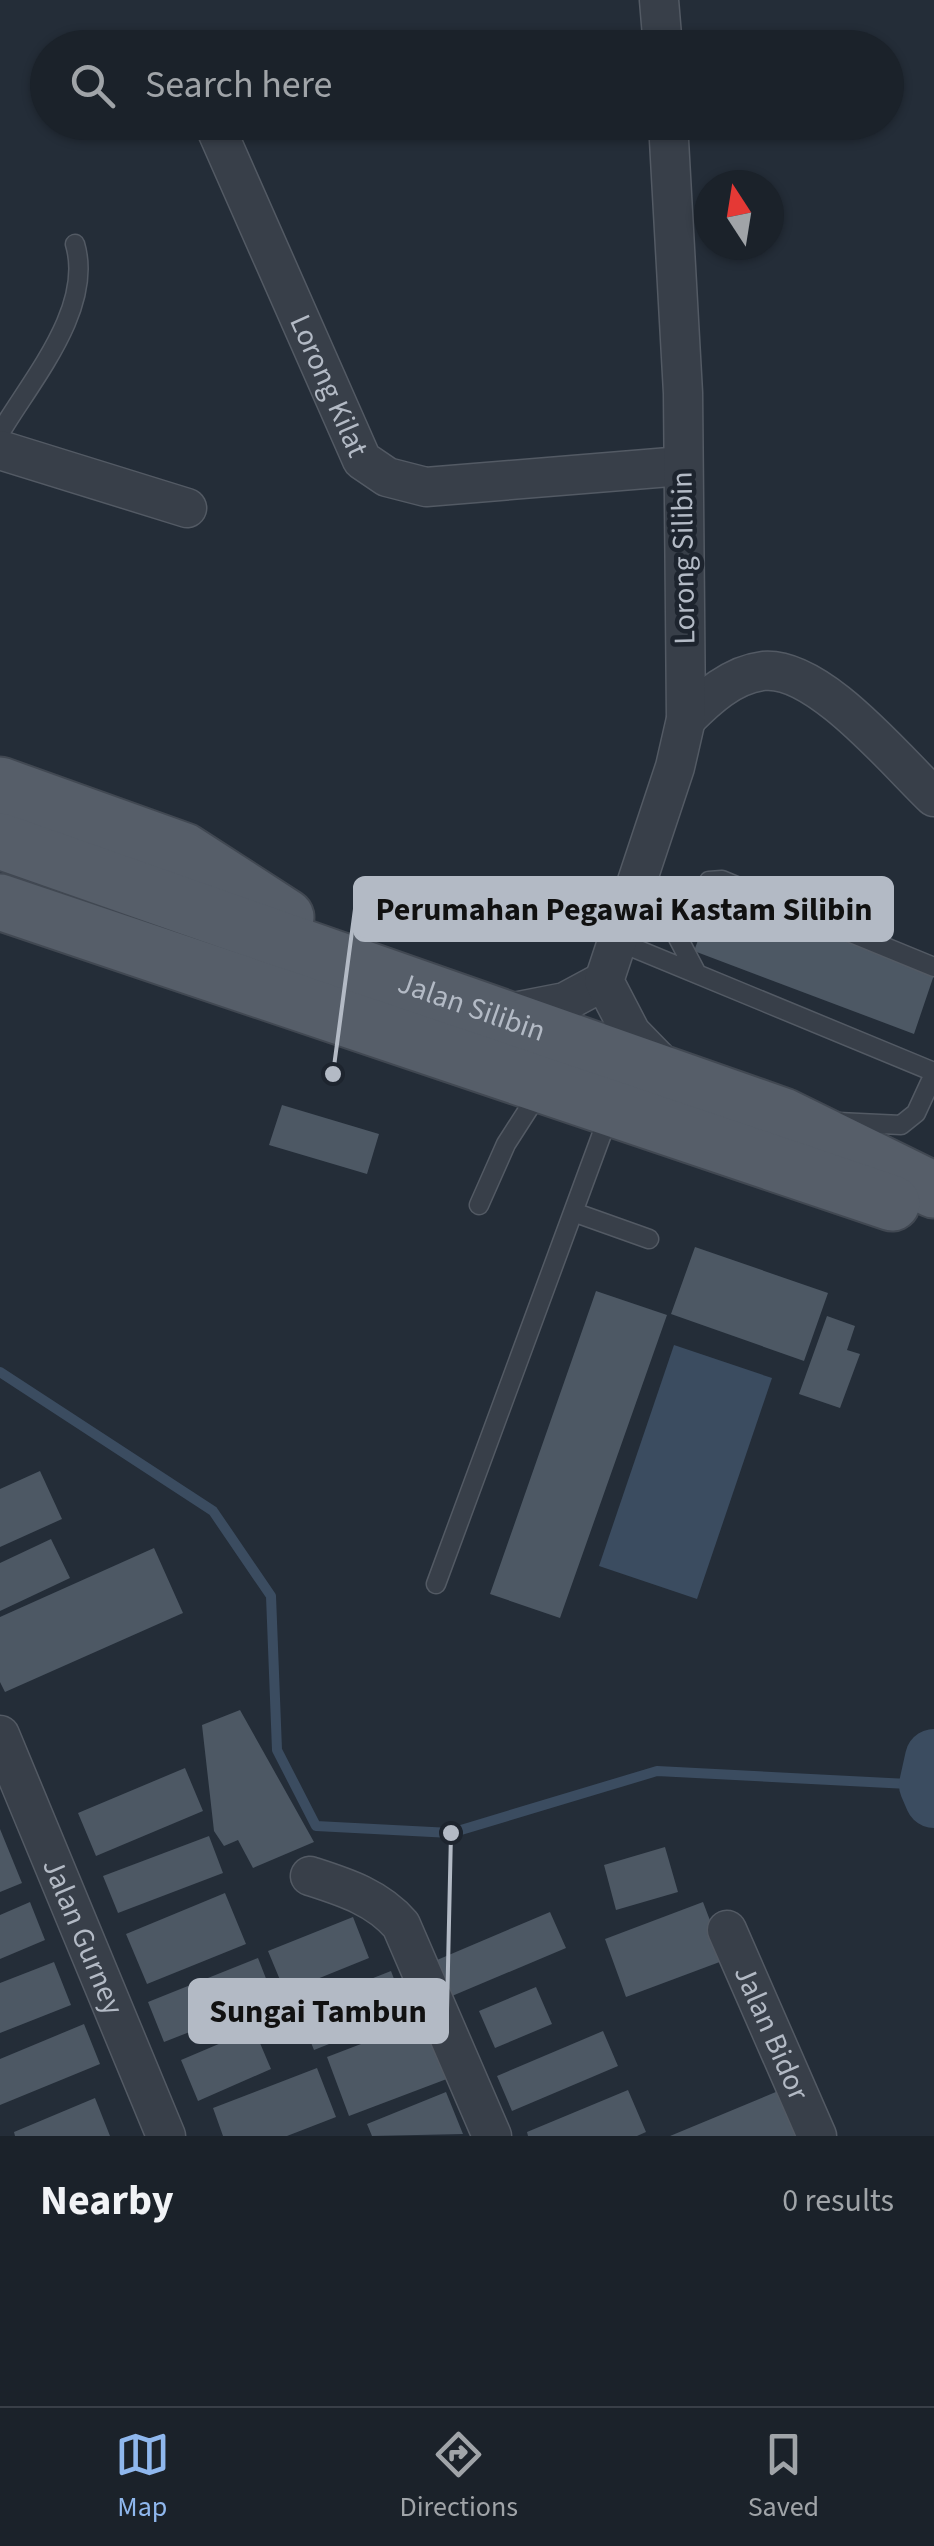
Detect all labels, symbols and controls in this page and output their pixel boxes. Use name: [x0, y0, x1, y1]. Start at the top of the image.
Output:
search box: [30, 30, 904, 140]
icon: search: [65, 58, 120, 113]
text: Search here: [145, 58, 332, 112]
north arrow: [694, 170, 784, 260]
street label: Lorong Kilat: [278, 308, 379, 464]
street label: Lorong Silibin: [660, 471, 707, 645]
callout: Perumahan Pegawai Kastam Silibin: [355, 878, 892, 940]
text: Perumahan Pegawai Kastam Silibin: [375, 887, 873, 933]
street label: Jalan Silibin: [392, 961, 551, 1053]
street label: Jalan Gurney: [31, 1852, 134, 2021]
street label: Jalan Bidor: [723, 1959, 820, 2108]
callout: Sungai Tambun: [190, 1980, 447, 2042]
text: Sungai Tambun: [209, 1989, 427, 2035]
text: Nearby: [40, 2171, 174, 2231]
text: 0 results: [782, 2178, 894, 2224]
tab: Map: [115, 2427, 170, 2527]
tab: Directions: [400, 2427, 518, 2527]
tab: Saved: [748, 2427, 819, 2527]

